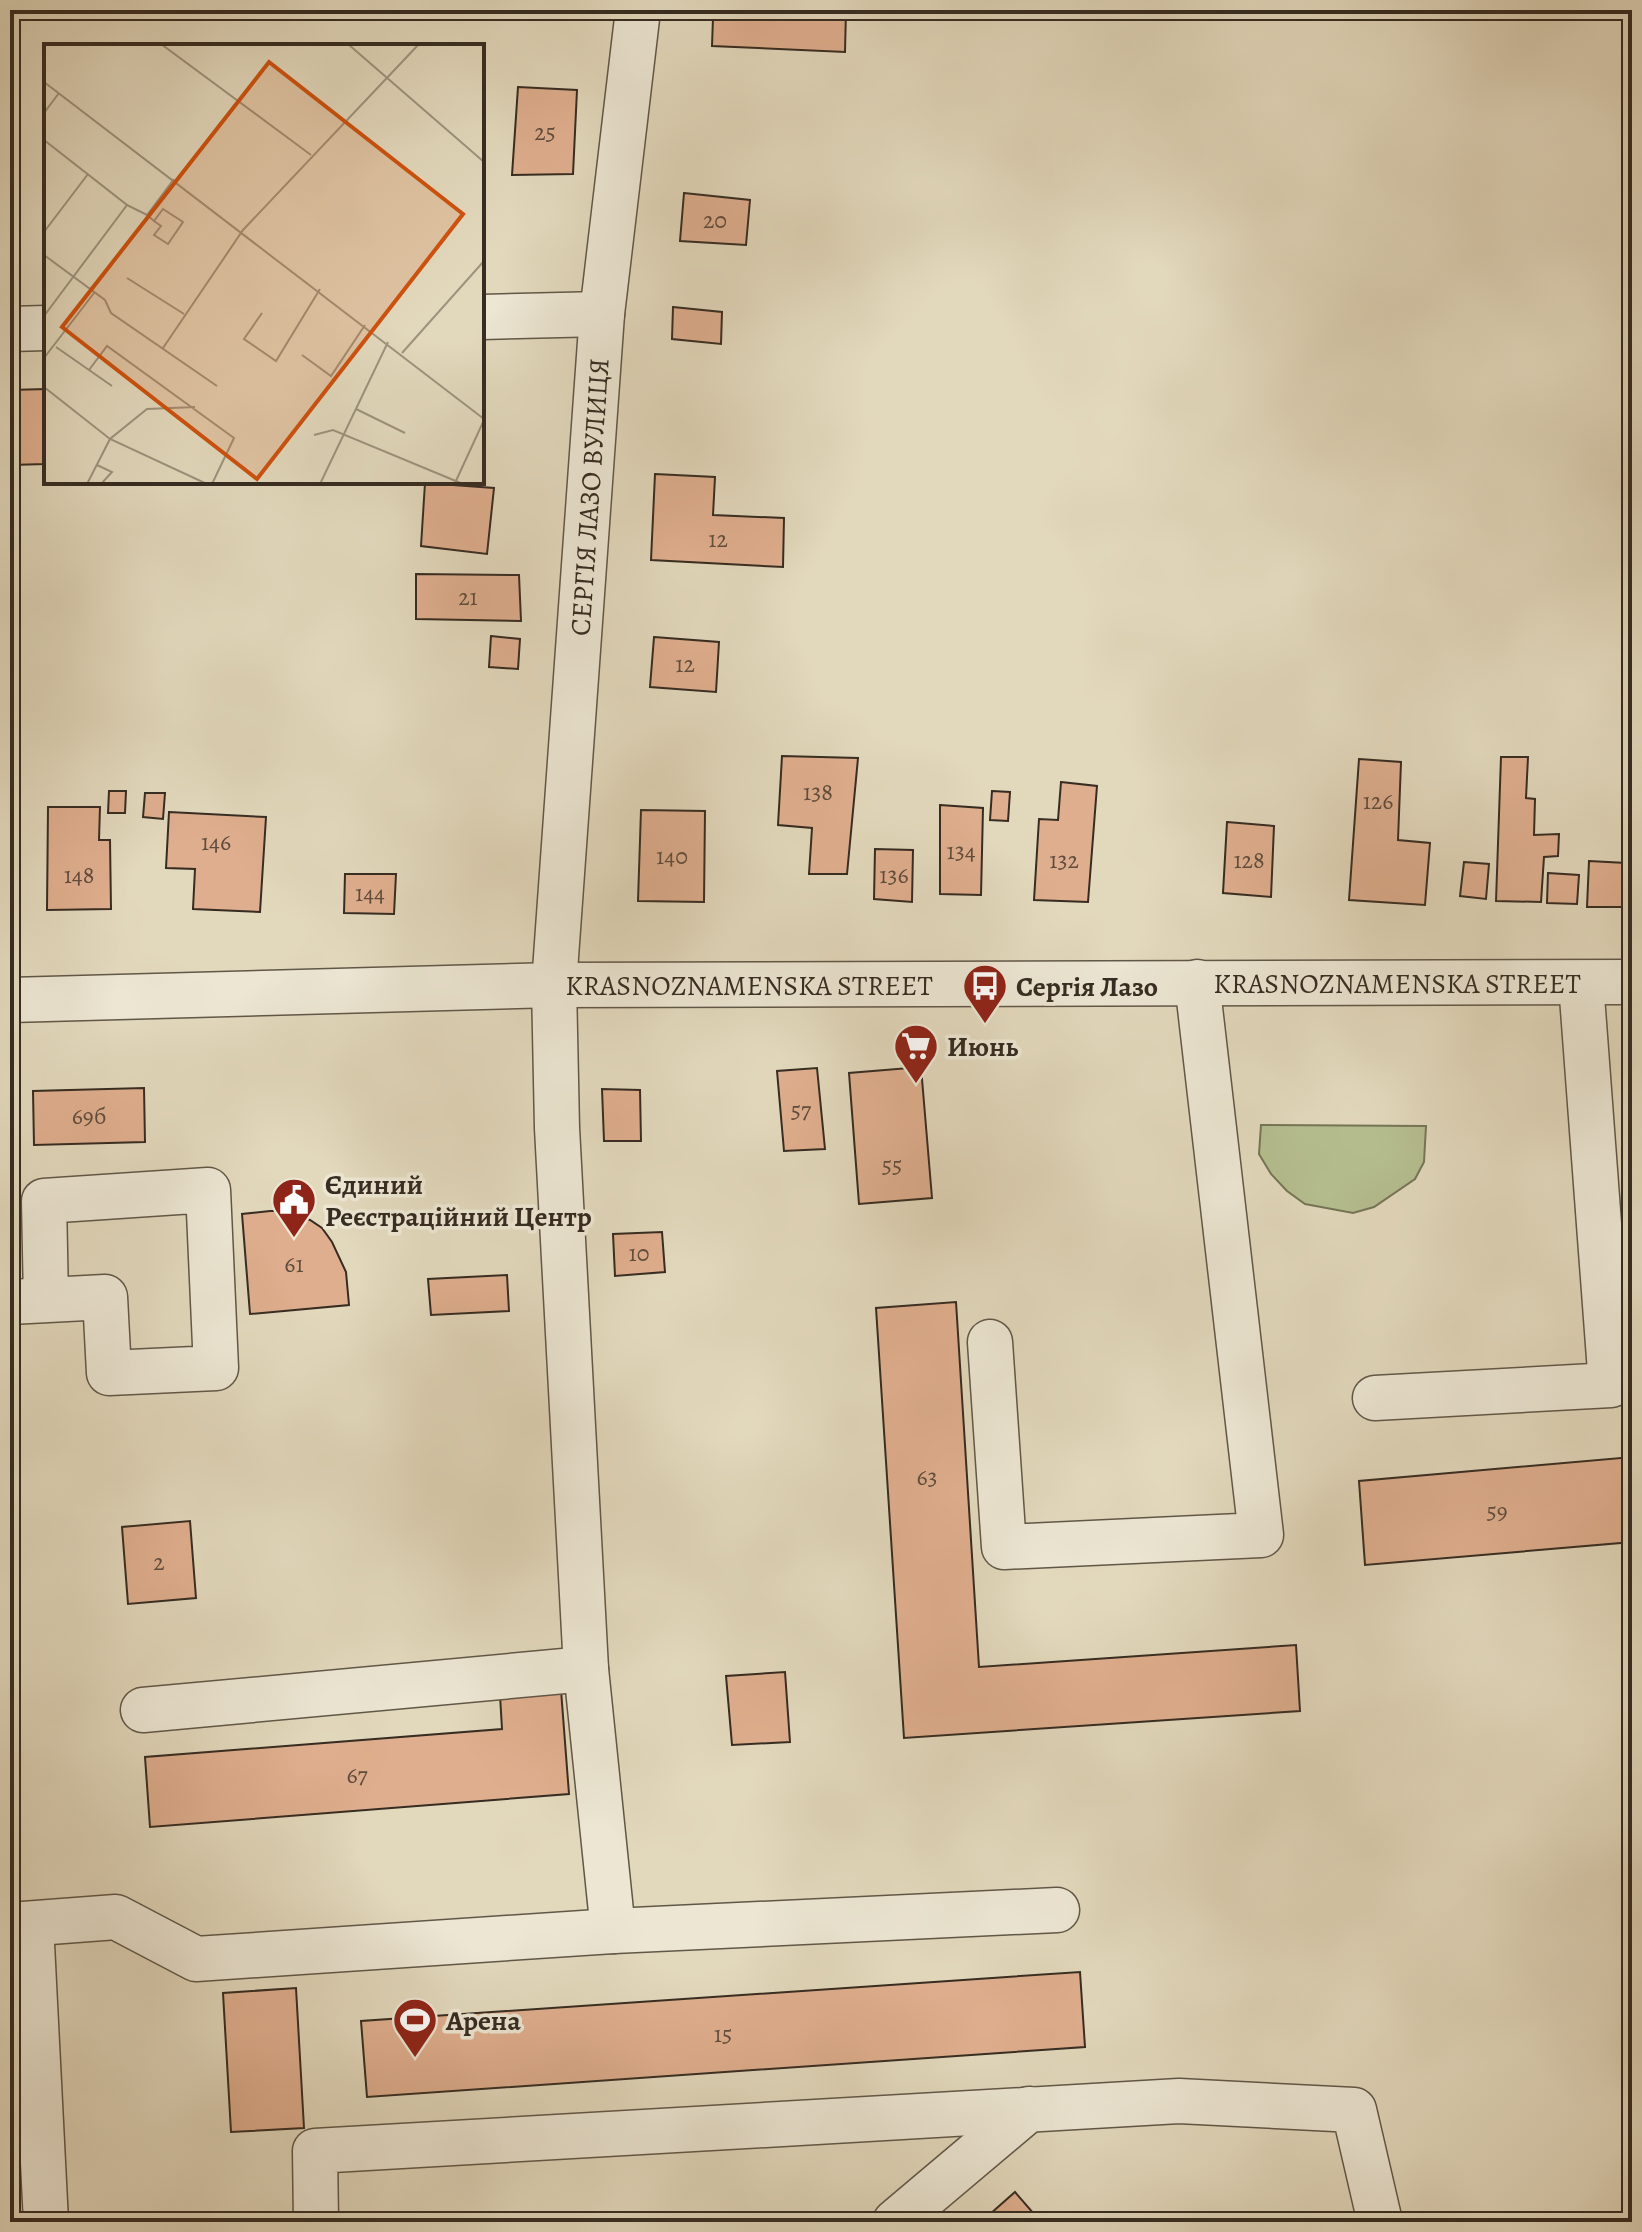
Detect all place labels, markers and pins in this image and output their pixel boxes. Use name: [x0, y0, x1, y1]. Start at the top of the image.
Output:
bus stop icon: Сергія Лазо: [961, 962, 1009, 1025]
place label: Сергія Лазо: [1016, 968, 1158, 1006]
supermarket icon: Июнь: [892, 1022, 940, 1085]
place label: Июнь: [947, 1028, 1019, 1066]
place label: Єдиний Реєстраційний Центр: [325, 1166, 592, 1236]
public building icon: Єдиний Реєстраційний Центр: [270, 1176, 318, 1239]
sports icon: Арена: [391, 1996, 439, 2059]
place label: Арена: [445, 2002, 521, 2040]

